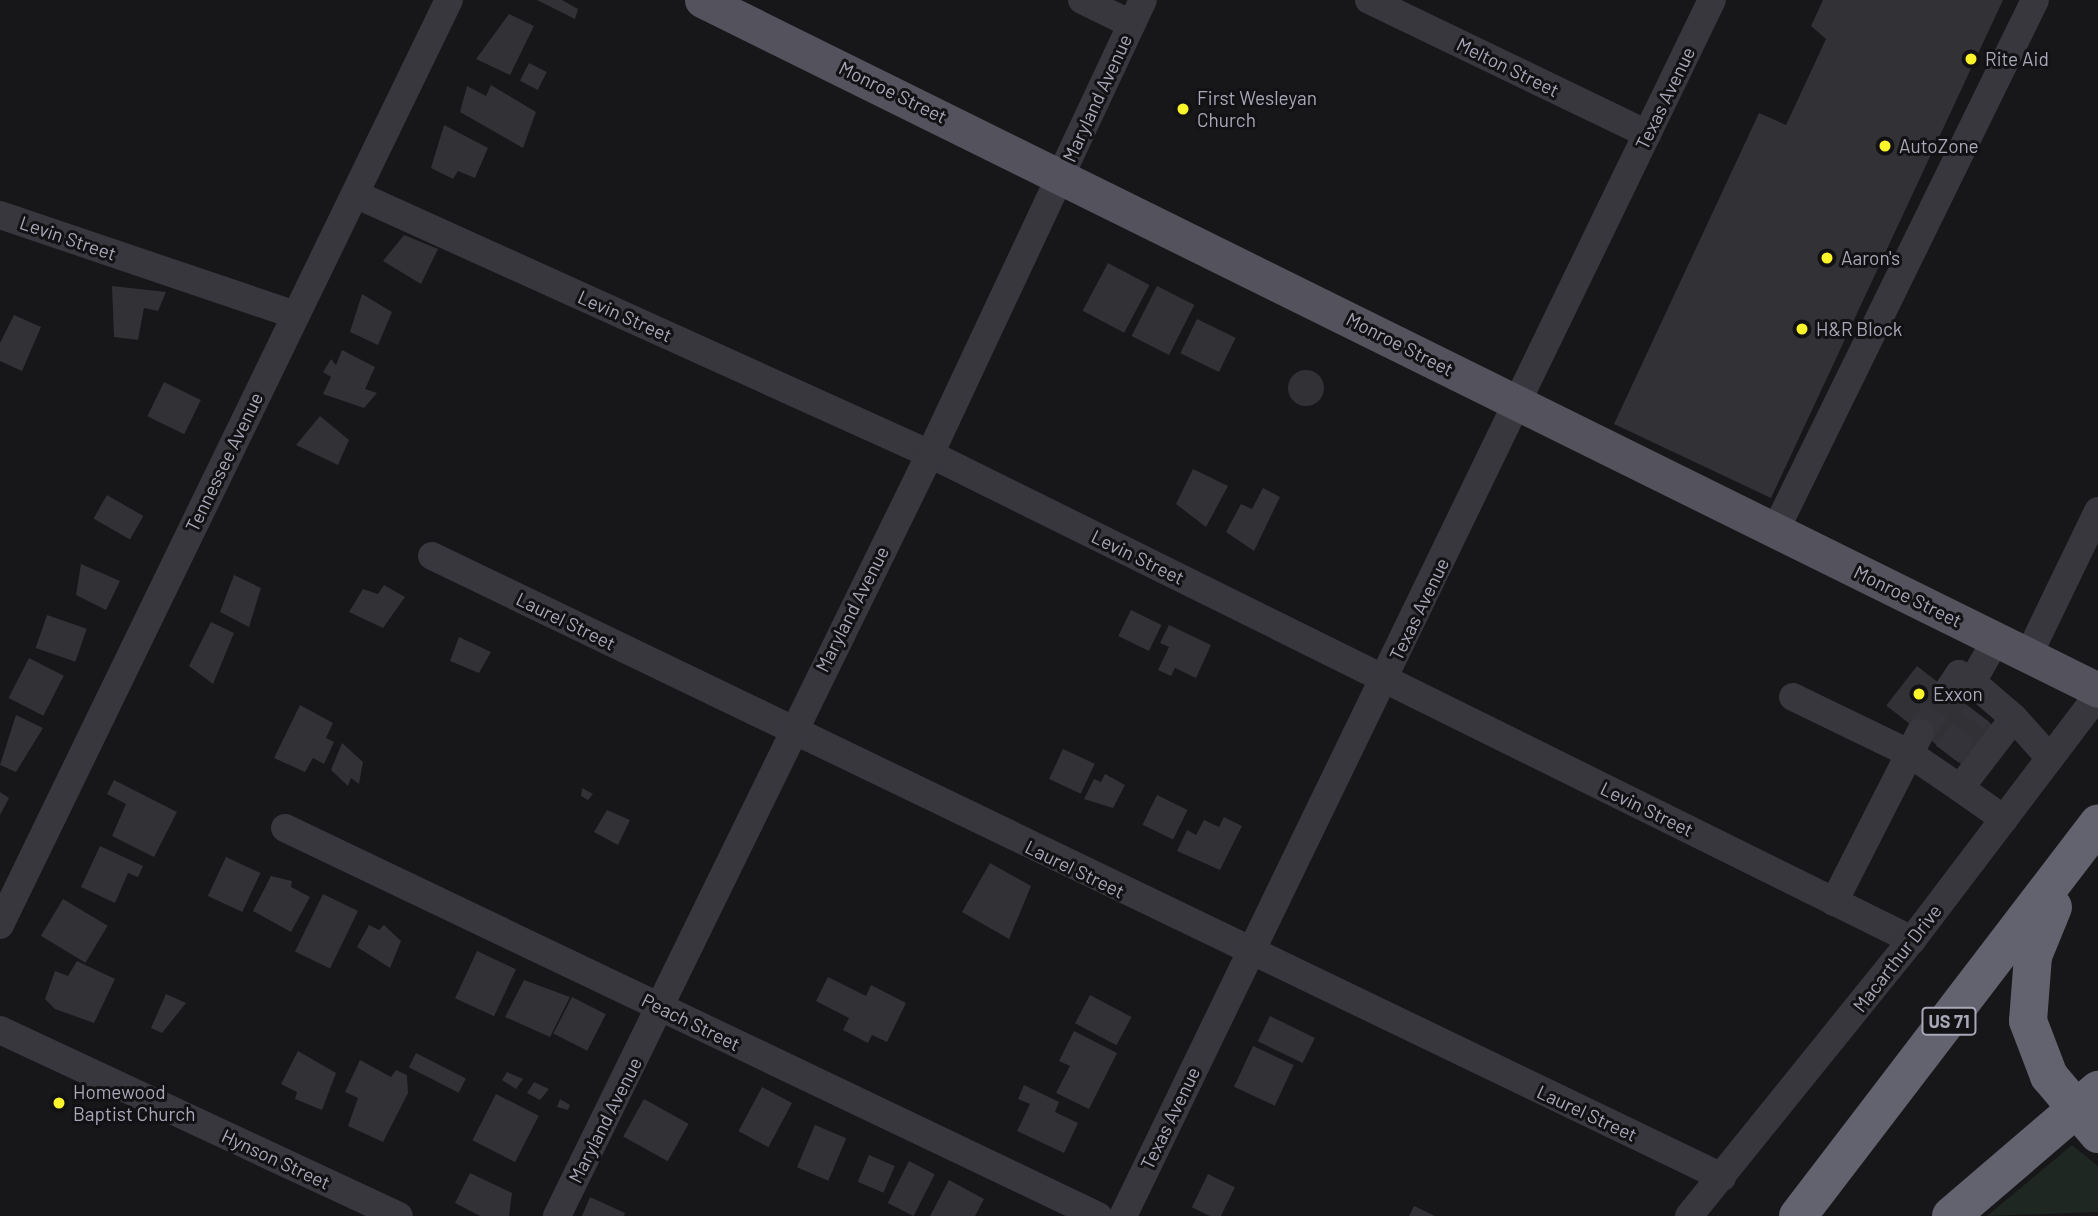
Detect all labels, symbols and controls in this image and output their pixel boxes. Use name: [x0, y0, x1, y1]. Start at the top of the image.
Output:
street label: Maryland Avenue: [1057, 31, 1137, 165]
street label: Melton Street: [1453, 32, 1563, 102]
street label: Texas Avenue: [1630, 43, 1700, 153]
place label: Rite Aid: [1985, 48, 2049, 70]
marker: Rite Aid: [1963, 51, 1979, 67]
street label: Monroe Street: [835, 56, 951, 128]
place label: First Wesleyan Church: [1197, 87, 1317, 131]
marker: First Wesleyan Church: [1175, 101, 1191, 117]
place label: AutoZone: [1899, 135, 1979, 157]
marker: AutoZone: [1877, 138, 1893, 154]
street label: Levin Street: [17, 211, 119, 265]
place label: Aaron's: [1841, 247, 1900, 269]
marker: Aaron's: [1819, 250, 1835, 266]
street label: Levin Street: [574, 285, 676, 347]
street label: Monroe Street: [1343, 307, 1457, 381]
place label: H&R Block: [1816, 318, 1902, 340]
marker: H&R Block: [1794, 321, 1810, 337]
street label: Tennessee Avenue: [180, 389, 268, 535]
street label: Levin Street: [1088, 525, 1188, 589]
street label: Maryland Avenue: [810, 542, 894, 676]
street label: Texas Avenue: [1384, 554, 1454, 664]
street label: Monroe Street: [1850, 560, 1966, 632]
street label: Laurel Street: [513, 587, 619, 655]
place label: Exxon: [1933, 683, 1983, 705]
marker: Exxon: [1911, 686, 1927, 702]
street label: Levin Street: [1597, 777, 1697, 841]
street label: Laurel Street: [1022, 835, 1128, 903]
street label: Macarthur Drive: [1848, 900, 1946, 1016]
street label: Peach Street: [638, 988, 744, 1056]
road number: US 71: [1921, 1006, 1977, 1036]
street label: Maryland Avenue: [563, 1053, 647, 1187]
street label: Texas Avenue: [1135, 1063, 1205, 1173]
street label: Laurel Street: [1533, 1080, 1641, 1146]
place label: Homewood Baptist Church: [73, 1081, 195, 1125]
marker: Homewood Baptist Church: [51, 1095, 67, 1111]
street label: Hynson Street: [218, 1124, 334, 1194]

